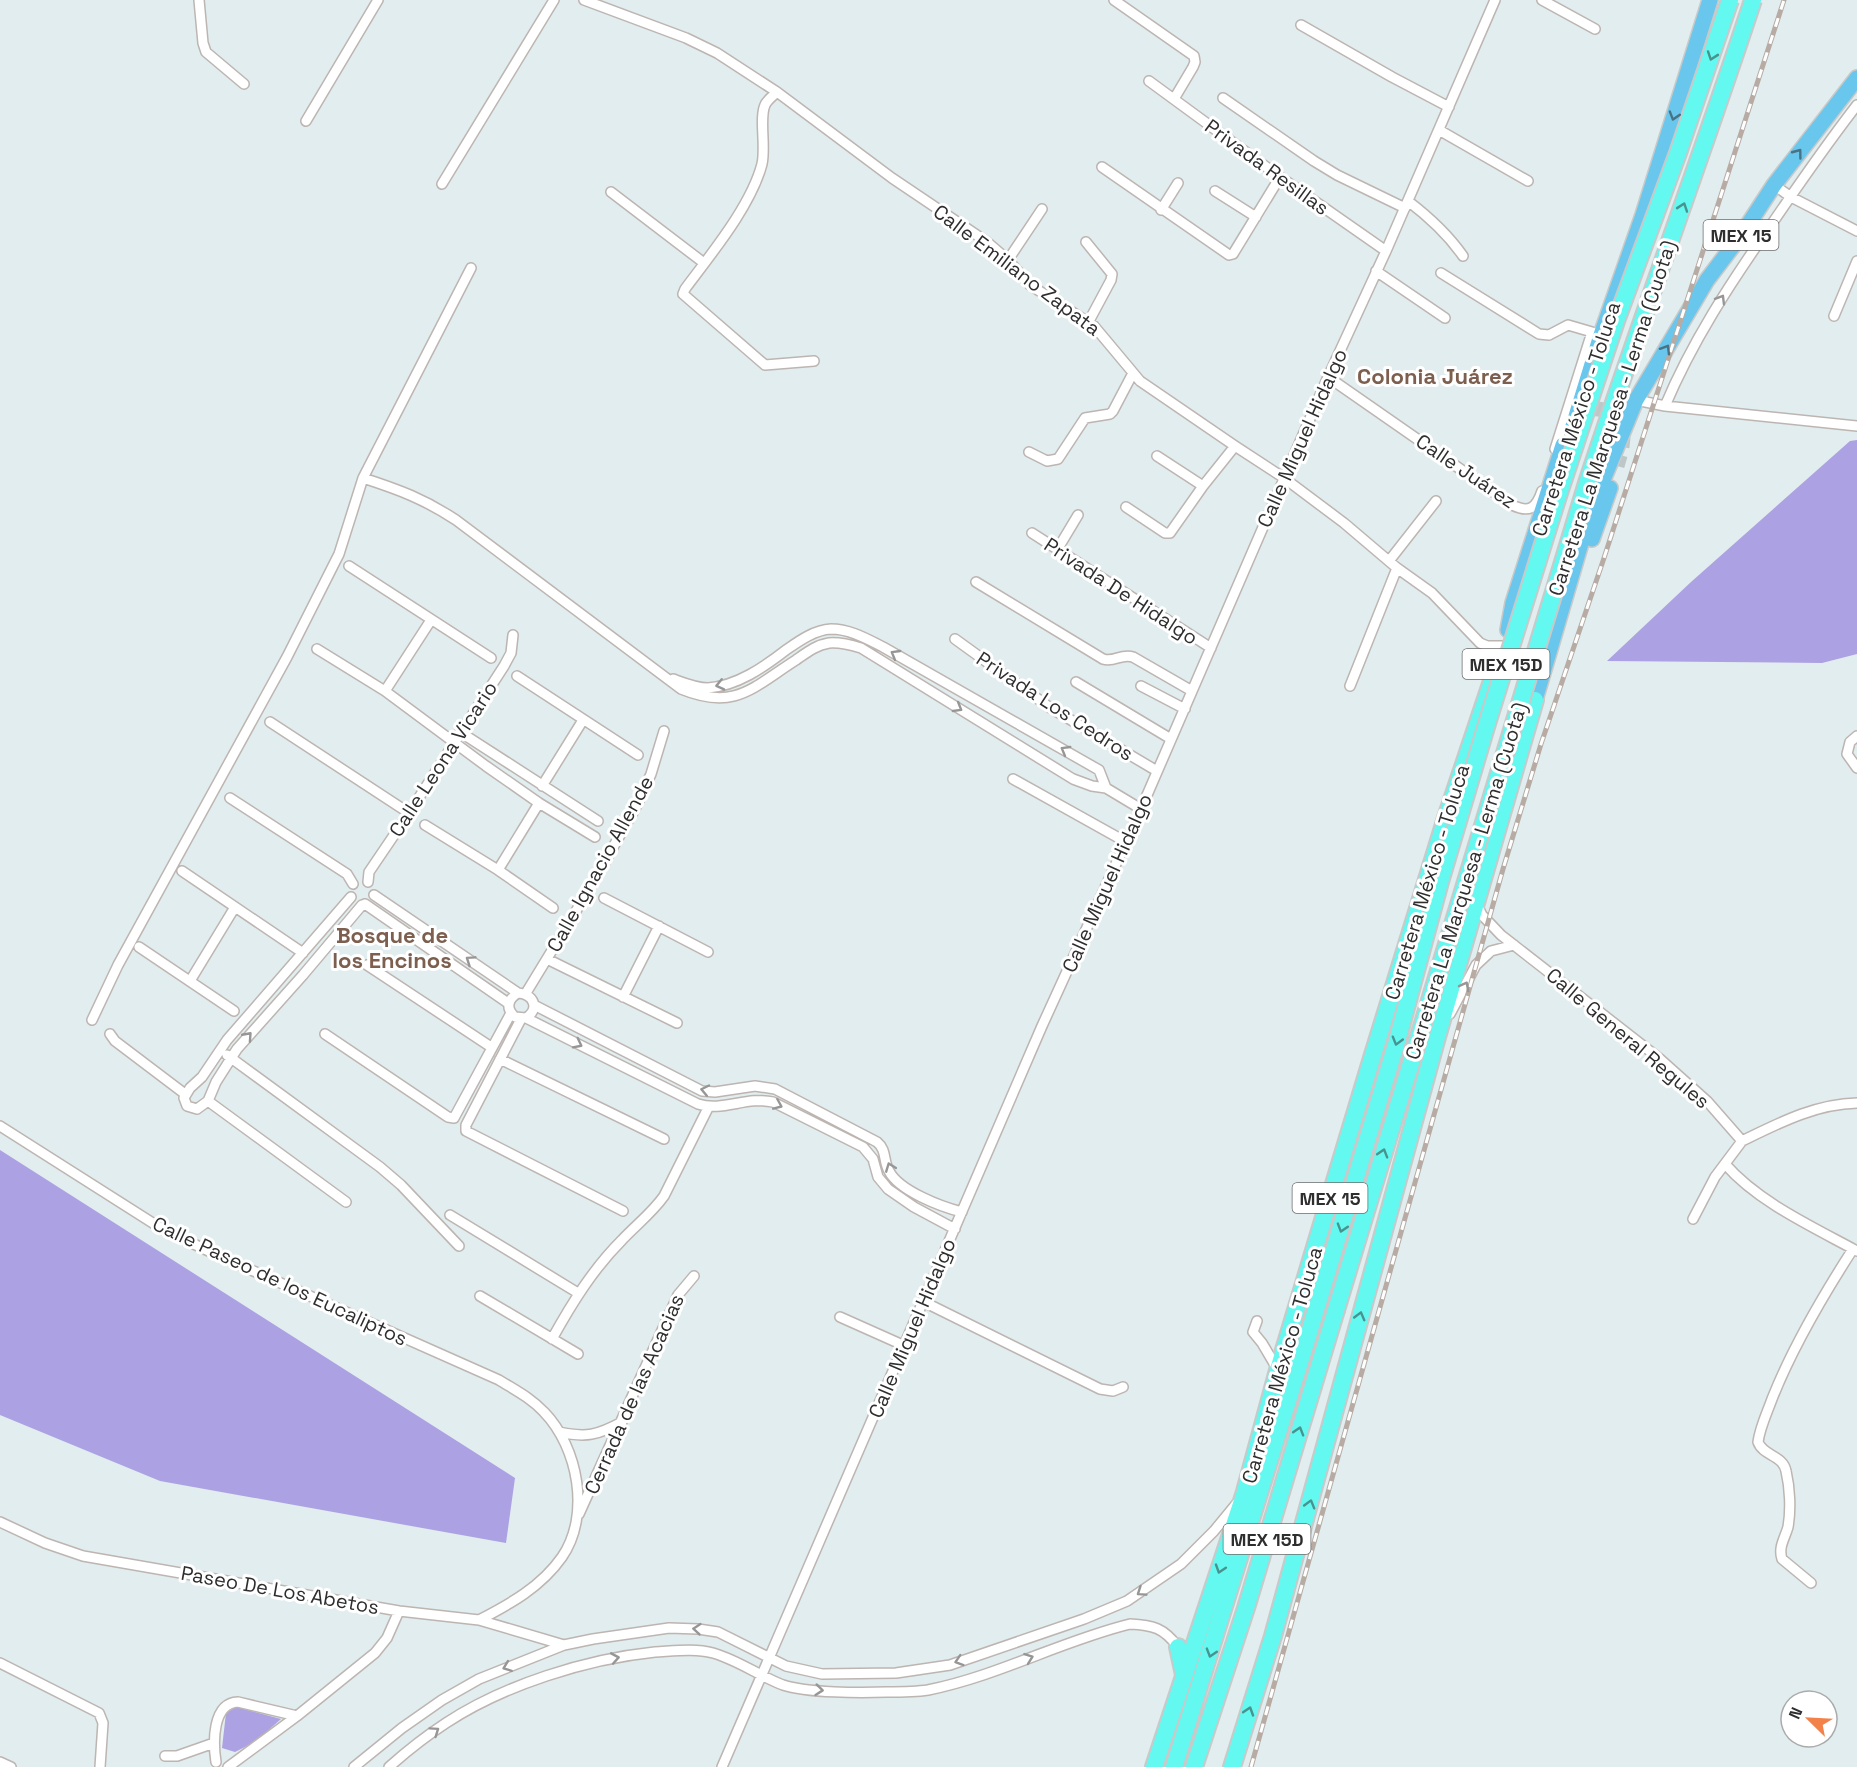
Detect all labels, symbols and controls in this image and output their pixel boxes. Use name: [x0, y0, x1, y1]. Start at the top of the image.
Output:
one-way arrow: [1707, 50, 1719, 61]
one-way arrow: [1668, 110, 1681, 121]
street label: Privada Resillas: [1200, 113, 1334, 221]
one-way arrow: [1791, 149, 1802, 160]
street label: Calle Emiliano Zapata: [928, 199, 1106, 341]
one-way arrow: [1675, 202, 1688, 213]
road number: MEX 15: [1704, 220, 1778, 250]
street label: Carretera La Marquesa - Lerma (Cuota): [1542, 237, 1682, 599]
one-way arrow: [1714, 295, 1726, 305]
street label: Carretera México - Toluca: [1526, 298, 1626, 540]
street label: Calle Miguel Hidalgo: [1251, 345, 1353, 531]
one-way arrow: [1658, 345, 1670, 355]
district label: Colonia Juárez: [1357, 362, 1513, 390]
street label: Calle Juárez: [1411, 428, 1521, 514]
street label: Privada De Hidalgo: [1039, 532, 1203, 650]
street label: Privada Los Cedros: [972, 645, 1138, 767]
one-way arrow: [891, 649, 902, 661]
road number: MEX 15D: [1462, 649, 1550, 679]
street label: Calle Leona Vicario: [383, 676, 503, 842]
one-way arrow: [715, 678, 725, 691]
street label: Carretera La Marquesa - Lerma (Cuota): [1399, 699, 1533, 1063]
one-way arrow: [952, 700, 962, 712]
one-way arrow: [1061, 746, 1071, 758]
street label: Carretera México - Toluca: [1379, 761, 1475, 1003]
street label: Calle Ignacio Allende: [541, 771, 659, 957]
street label: Calle Miguel Hidalgo: [1056, 790, 1158, 976]
district label: Bosque de los Encinos: [332, 921, 452, 974]
one-way arrow: [466, 956, 477, 967]
street label: Calle General Regules: [1541, 962, 1715, 1114]
one-way arrow: [1458, 982, 1469, 992]
one-way arrow: [241, 1032, 252, 1043]
one-way arrow: [1392, 1035, 1404, 1046]
one-way arrow: [572, 1037, 583, 1049]
one-way arrow: [700, 1085, 710, 1098]
one-way arrow: [771, 1098, 782, 1110]
one-way arrow: [1376, 1148, 1388, 1159]
one-way arrow: [884, 1163, 897, 1173]
road number: MEX 15: [1292, 1183, 1368, 1213]
street label: Calle Paseo de los Eucaliptos: [149, 1210, 411, 1352]
one-way arrow: [1337, 1222, 1349, 1233]
street label: Calle Miguel Hidalgo: [862, 1234, 962, 1422]
street label: Carretera México - Toluca: [1236, 1244, 1328, 1486]
street label: Cerrada de las Acacias: [578, 1290, 690, 1498]
one-way arrow: [1353, 1311, 1366, 1321]
one-way arrow: [1292, 1426, 1304, 1437]
one-way arrow: [1303, 1499, 1315, 1510]
road number: MEX 15D: [1224, 1524, 1310, 1554]
street label: Paseo De Los Abetos: [179, 1560, 381, 1620]
one-way arrow: [1215, 1563, 1227, 1574]
one-way arrow: [1137, 1585, 1148, 1596]
one-way arrow: [692, 1623, 701, 1636]
one-way arrow: [1206, 1647, 1218, 1658]
one-way arrow: [610, 1653, 619, 1665]
one-way arrow: [1024, 1653, 1034, 1666]
one-way arrow: [954, 1654, 965, 1667]
one-way arrow: [502, 1660, 513, 1673]
one-way arrow: [814, 1683, 823, 1696]
north arrow: [1779, 1689, 1839, 1749]
text: N: [1784, 1704, 1808, 1722]
one-way arrow: [1242, 1706, 1254, 1717]
one-way arrow: [428, 1727, 439, 1738]

